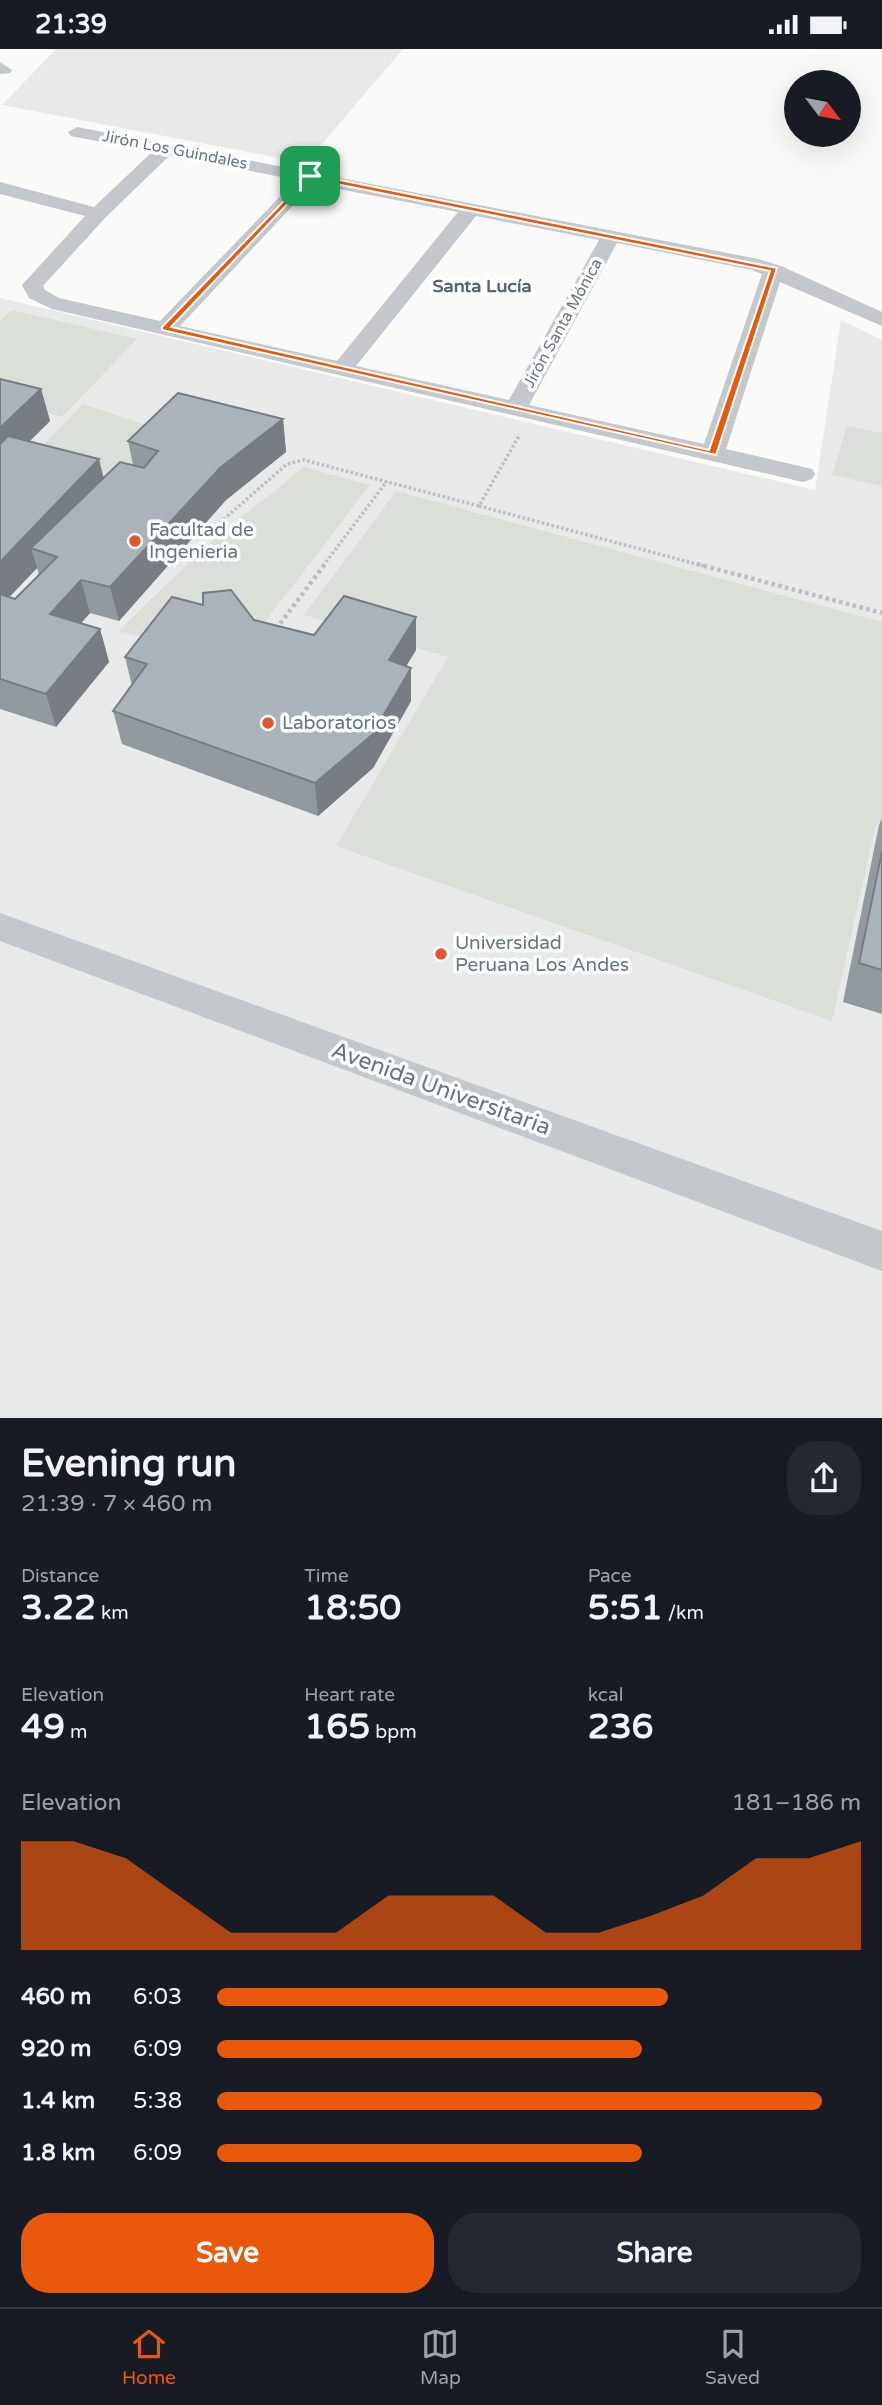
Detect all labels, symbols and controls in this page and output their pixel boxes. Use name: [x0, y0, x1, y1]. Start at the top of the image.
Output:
text: 21:39: [35, 9, 107, 40]
north arrow: [784, 70, 861, 147]
map controls: [784, 70, 861, 147]
street label: Jirón Los Guindales: [101, 126, 249, 174]
pin: [280, 146, 340, 206]
icon: arrive: [291, 157, 329, 195]
street label: Jirón Santa Mónica: [519, 255, 607, 391]
district label: Santa Lucía: [432, 275, 532, 297]
place label: Facultad de Ingenieria: [149, 519, 254, 563]
marker: Facultad de Ingenieria: [127, 533, 143, 549]
place label: Laboratorios: [282, 712, 396, 734]
marker: Laboratorios: [260, 715, 276, 731]
place label: Universidad Peruana Los Andes: [455, 932, 629, 976]
marker: Universidad Peruana Los Andes: [433, 946, 449, 962]
street label: Avenida Universitaria: [328, 1036, 554, 1142]
text: Evening run: [21, 1441, 236, 1487]
button: share: [787, 1441, 861, 1515]
text: 21:39 · 7 × 460 m: [21, 1490, 212, 1518]
text: Distance: [21, 1565, 99, 1587]
text: Time: [304, 1565, 349, 1587]
text: Pace: [588, 1565, 631, 1587]
text: 3.22: [21, 1587, 96, 1629]
text: 18:50: [304, 1587, 401, 1629]
text: 5:51: [588, 1587, 663, 1629]
text: km: [96, 1602, 129, 1624]
text: /km: [663, 1602, 704, 1624]
text: Elevation: [21, 1684, 104, 1706]
text: Heart rate: [304, 1684, 395, 1706]
text: kcal: [588, 1684, 623, 1706]
text: 49: [21, 1706, 65, 1748]
text: 165: [304, 1706, 370, 1748]
text: 236: [588, 1706, 654, 1748]
text: m: [65, 1721, 87, 1743]
text: bpm: [370, 1721, 417, 1743]
text: Elevation: [21, 1789, 122, 1817]
text: 181–186 m: [732, 1789, 861, 1817]
text: 460 m: [21, 1983, 91, 2011]
text: 6:03: [133, 1983, 182, 2011]
text: 920 m: [21, 2035, 91, 2063]
text: 6:09: [133, 2035, 182, 2063]
text: 1.4 km: [21, 2087, 95, 2115]
text: 5:38: [133, 2087, 182, 2115]
text: 1.8 km: [21, 2139, 95, 2167]
text: 6:09: [133, 2139, 182, 2167]
button: Save: [21, 2213, 434, 2293]
button: Share: [448, 2213, 861, 2293]
tab: Home: [122, 2325, 176, 2389]
tab: Map: [420, 2325, 461, 2389]
tab: Saved: [705, 2325, 760, 2389]

